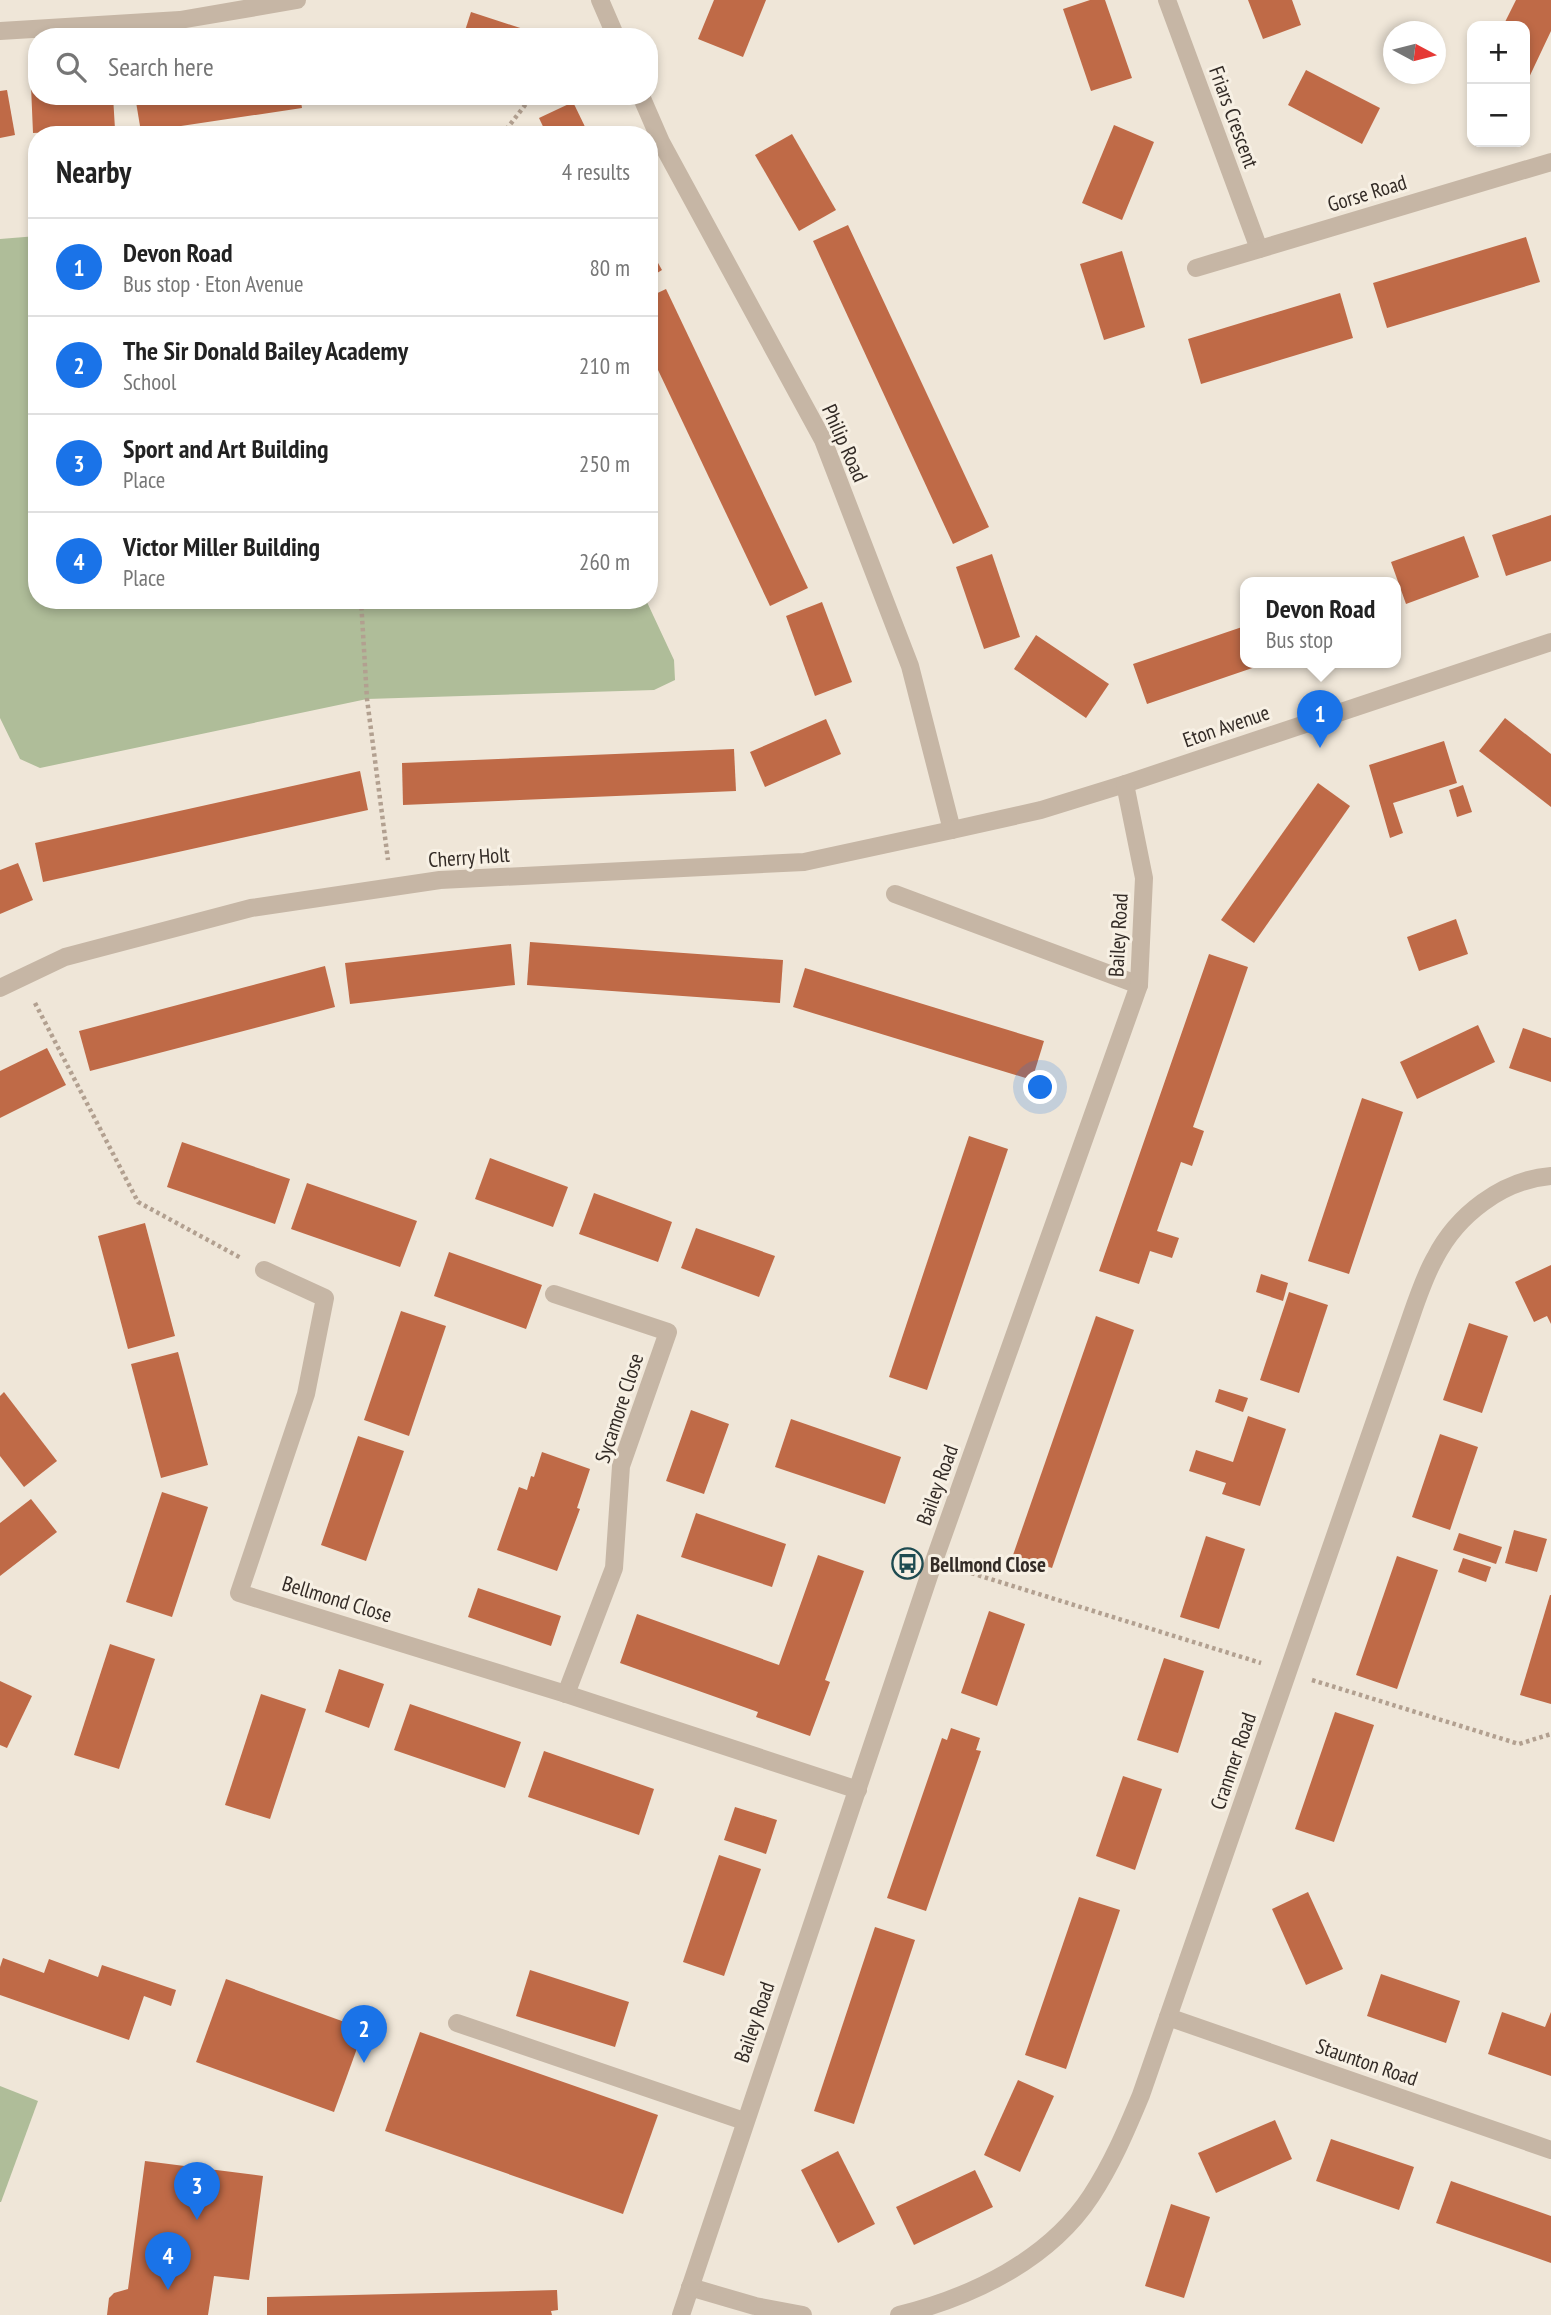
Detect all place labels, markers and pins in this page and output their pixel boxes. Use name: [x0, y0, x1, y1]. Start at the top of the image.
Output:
pin: 1: [1297, 690, 1343, 748]
bus stop icon: Bellmond Close: [890, 1547, 924, 1581]
place label: Bellmond Close: [930, 1551, 1046, 1578]
pin: 2: [341, 2005, 387, 2063]
pin: 3: [174, 2162, 220, 2220]
pin: 4: [145, 2232, 191, 2290]

